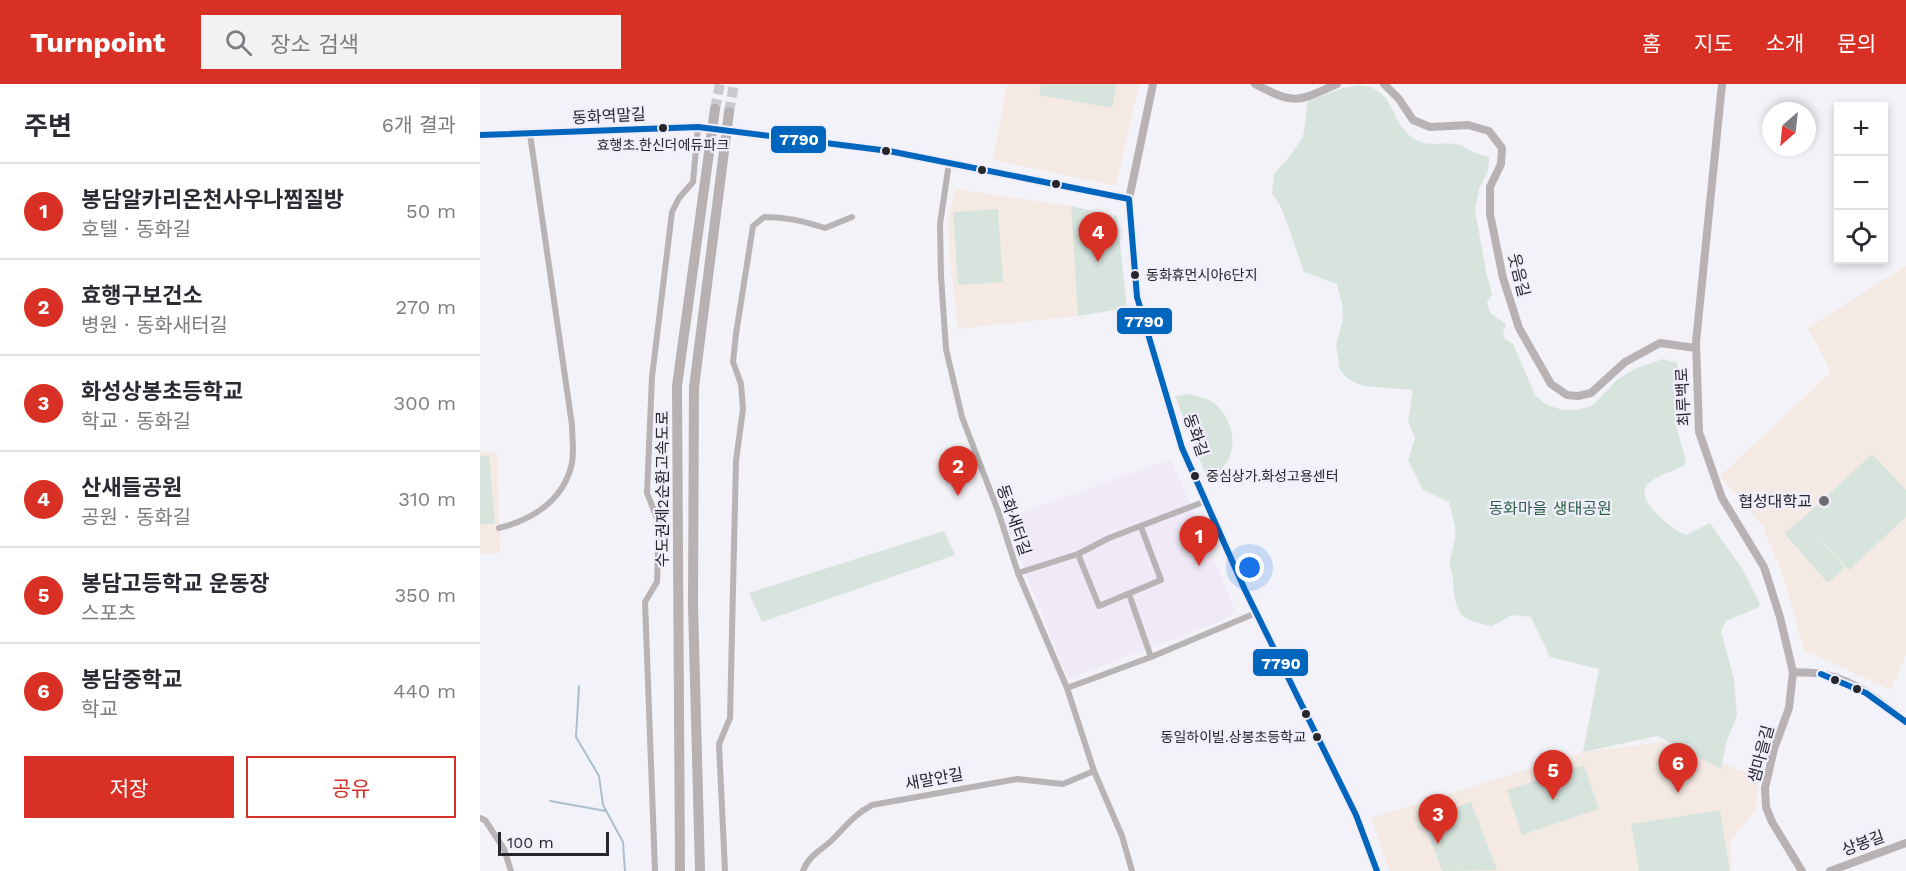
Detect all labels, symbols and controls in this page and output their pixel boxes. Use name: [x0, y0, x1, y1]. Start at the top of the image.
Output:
search box: [201, 15, 621, 69]
text: Turnpoint: [30, 26, 165, 59]
icon: search: [222, 26, 255, 59]
text: 홈: [1642, 31, 1661, 56]
text: 지도: [1694, 31, 1733, 56]
text: 소개: [1766, 31, 1804, 56]
text: 문의: [1837, 31, 1876, 56]
text: 장소 검색: [270, 32, 359, 57]
north arrow: [1762, 102, 1816, 156]
map controls: [1834, 102, 1888, 264]
button: +: [1834, 102, 1888, 156]
street label: 동화역말길: [572, 105, 646, 127]
text: 주변: [24, 111, 72, 141]
text: 6개 결과: [382, 113, 456, 137]
marker: 효행초.한신더에듀파크: [657, 122, 669, 134]
line badge: 7790: [770, 125, 827, 154]
text: 7790: [779, 130, 819, 149]
place label: 효행초.한신더에듀파크: [597, 137, 729, 153]
unlabelled marker: [880, 145, 892, 157]
button: −: [1834, 156, 1888, 210]
unlabelled marker: [976, 164, 988, 176]
unlabelled marker: [1050, 178, 1062, 190]
text: 봉담알카리온천사우나찜질방: [81, 187, 344, 212]
text: 1: [39, 199, 48, 223]
text: 50 m: [406, 199, 456, 223]
button: locate: [1834, 210, 1888, 264]
pin: 4: [1078, 212, 1118, 262]
text: 호텔 · 동화길: [81, 217, 191, 241]
street label: 웃음길: [1504, 251, 1534, 299]
place label: 동화휴먼시아6단지: [1146, 267, 1258, 283]
marker: 동화휴먼시아6단지: [1129, 269, 1141, 281]
text: 효행구보건소: [81, 283, 202, 308]
text: 2: [38, 295, 49, 319]
text: 270 m: [396, 295, 456, 319]
line badge: 7790: [1116, 307, 1173, 335]
text: 7790: [1124, 312, 1164, 331]
text: 병원 · 동화새터길: [81, 313, 228, 337]
street label: 최루백로: [1672, 367, 1694, 427]
text: 화성상봉초등학교: [81, 379, 243, 404]
text: 3: [38, 391, 49, 415]
text: 300 m: [394, 391, 456, 415]
text: 학교 · 동화길: [81, 409, 191, 433]
street label: 수도권제2순환고속도로: [653, 410, 672, 567]
street label: 동화길: [1180, 411, 1212, 459]
pin: 2: [938, 446, 978, 496]
place label: 중심상가.화성고용센터: [1206, 468, 1339, 484]
marker: 중심상가.화성고용센터: [1189, 470, 1201, 482]
text: 산새들공원: [81, 475, 182, 500]
street label: 동화새터길: [993, 482, 1035, 558]
text: 4: [37, 487, 50, 511]
text: 310 m: [398, 487, 456, 511]
place label: 협성대학교: [1738, 492, 1812, 511]
marker: 협성대학교: [1817, 494, 1831, 508]
park label: 동화마을 생태공원: [1488, 499, 1612, 518]
text: 공원 · 동화길: [81, 505, 191, 529]
pin: 1: [1180, 516, 1218, 566]
your location: [1235, 553, 1264, 582]
text: 봉담고등학교 운동장: [81, 571, 269, 596]
text: 5: [38, 583, 49, 607]
text: 350 m: [394, 583, 456, 607]
text: 스포츠: [81, 601, 136, 625]
line badge: 7790: [1252, 648, 1309, 677]
text: 7790: [1261, 654, 1301, 673]
text: 봉담중학교: [81, 667, 182, 692]
unlabelled marker: [1829, 674, 1841, 686]
text: 6: [37, 679, 50, 703]
text: 440 m: [393, 679, 456, 703]
unlabelled marker: [1851, 683, 1863, 695]
text: 학교: [81, 697, 118, 721]
unlabelled marker: [1300, 708, 1312, 720]
street label: 샘마을길: [1744, 723, 1778, 785]
place label: 동일하이빌.상봉초등학교: [1161, 729, 1306, 745]
marker: 동일하이빌.상봉초등학교: [1311, 731, 1323, 743]
pin: 6: [1658, 744, 1698, 793]
pin: 5: [1534, 750, 1572, 800]
button: 저장: [24, 756, 234, 818]
button: 공유: [246, 756, 456, 818]
street label: 새말안길: [903, 765, 965, 793]
pin: 3: [1418, 794, 1458, 844]
street label: 상봉길: [1839, 827, 1887, 859]
scale bar: [498, 829, 609, 856]
text: 100 m: [507, 833, 554, 852]

